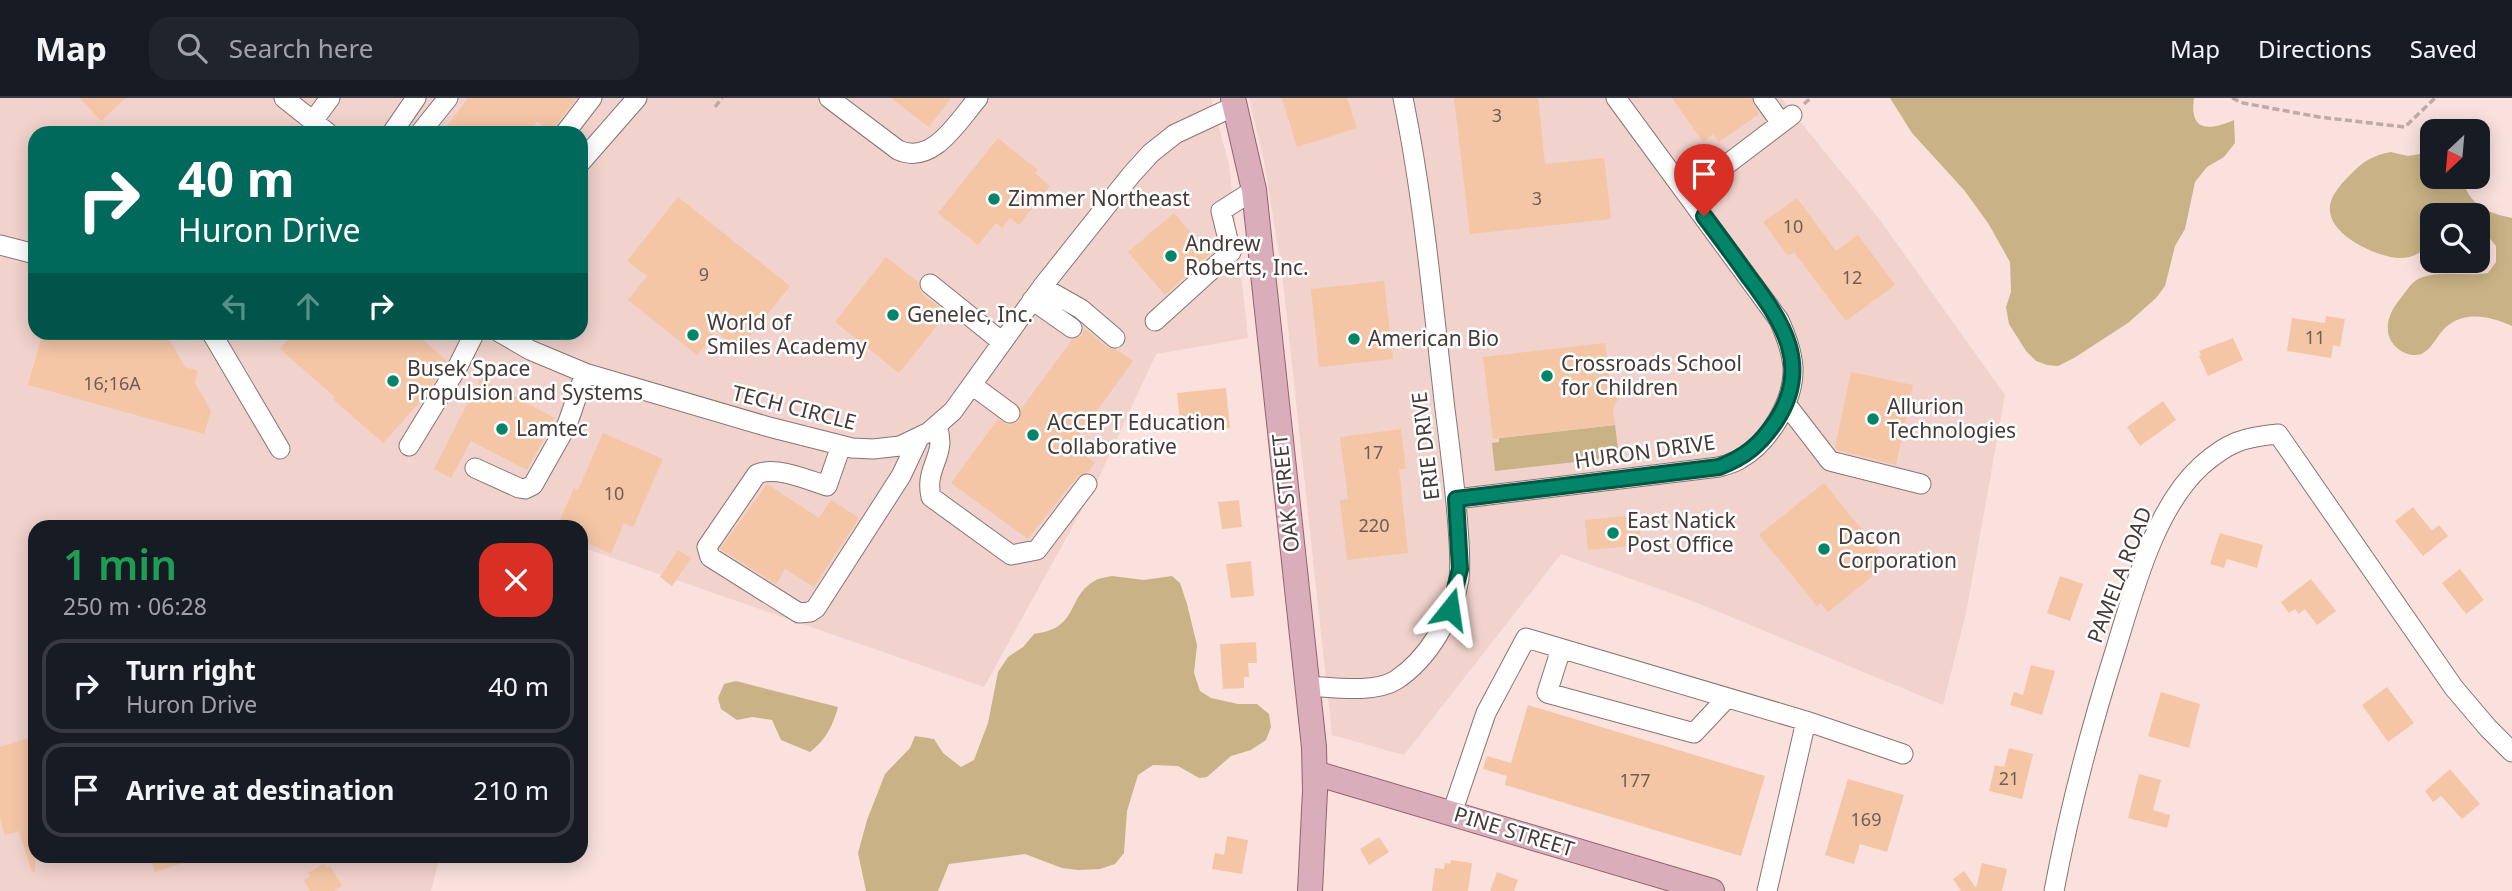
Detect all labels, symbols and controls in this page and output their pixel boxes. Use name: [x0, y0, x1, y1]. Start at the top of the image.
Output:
search box: [149, 17, 639, 80]
text: Map: [35, 26, 107, 71]
icon: search: [173, 29, 211, 67]
text: Search here: [229, 30, 373, 66]
text: Map: [2170, 32, 2220, 65]
text: Directions: [2258, 32, 2372, 65]
text: Saved: [2410, 32, 2477, 65]
house number: 3: [1492, 103, 1502, 127]
north arrow: [2420, 119, 2490, 189]
map controls: [2420, 119, 2490, 273]
pin: [1674, 144, 1734, 216]
text: 40 m: [178, 145, 295, 211]
icon: right: [63, 154, 154, 245]
icon: arrive: [1685, 155, 1723, 193]
place label: Zimmer Northeast: [1008, 184, 1190, 212]
house number: 3: [1532, 186, 1542, 210]
marker: Zimmer Northeast: [986, 191, 1002, 207]
button: search: [2420, 203, 2490, 273]
text: Huron Drive: [178, 208, 361, 251]
house number: 10: [1783, 214, 1803, 238]
place label: Andrew Roberts, Inc.: [1185, 229, 1309, 281]
marker: Andrew Roberts, Inc.: [1163, 248, 1179, 264]
house number: 9: [699, 262, 709, 286]
house number: 12: [1842, 265, 1862, 289]
icon: left: [216, 287, 254, 325]
icon: ahead: [289, 287, 327, 325]
icon: right: [362, 287, 400, 325]
place label: Genelec, Inc.: [907, 300, 1033, 328]
marker: Genelec, Inc.: [885, 307, 901, 323]
place label: World of Smiles Academy: [707, 308, 867, 360]
place label: American Bio: [1368, 324, 1499, 352]
house number: 11: [2305, 325, 2325, 349]
marker: World of Smiles Academy: [685, 327, 701, 343]
marker: American Bio: [1346, 331, 1362, 347]
place label: Crossroads School for Children: [1561, 349, 1742, 401]
place label: Busek Space Propulsion and Systems: [407, 354, 643, 406]
marker: Crossroads School for Children: [1539, 368, 1555, 384]
house number: 16;16A: [83, 371, 141, 395]
marker: Busek Space Propulsion and Systems: [385, 373, 401, 389]
street label: TECH CIRCLE: [729, 378, 859, 436]
street label: ERIE DRIVE: [1404, 390, 1446, 502]
place label: Allurion Technologies: [1887, 392, 2016, 444]
place label: ACCEPT Education Collaborative: [1047, 408, 1226, 460]
marker: Allurion Technologies: [1865, 411, 1881, 427]
place label: Lamtec: [516, 414, 588, 442]
marker: Lamtec: [494, 421, 510, 437]
marker: ACCEPT Education Collaborative: [1025, 427, 1041, 443]
street label: HURON DRIVE: [1573, 427, 1717, 475]
street label: OAK STREET: [1265, 432, 1305, 554]
house number: 17: [1363, 440, 1383, 464]
house number: 10: [604, 481, 624, 505]
street label: PAMELA ROAD: [2080, 503, 2158, 647]
place label: East Natick Post Office: [1627, 506, 1736, 558]
house number: 220: [1359, 513, 1389, 537]
place label: Dacon Corporation: [1838, 522, 1957, 574]
marker: East Natick Post Office: [1605, 525, 1621, 541]
text: 1 min: [63, 535, 177, 592]
marker: Dacon Corporation: [1816, 541, 1832, 557]
button: close: [479, 543, 553, 617]
position arrow: [1413, 572, 1487, 646]
text: 250 m · 06:28: [63, 590, 207, 622]
text: Turn right: [126, 652, 256, 688]
icon: right: [67, 667, 105, 705]
text: 40 m: [488, 668, 549, 704]
text: Huron Drive: [126, 688, 257, 720]
house number: 21: [1999, 766, 2019, 790]
house number: 177: [1620, 768, 1650, 792]
icon: arrive: [67, 771, 105, 809]
text: Arrive at destination: [126, 772, 395, 808]
text: 210 m: [473, 772, 549, 808]
street label: PINE STREET: [1451, 799, 1578, 863]
house number: 169: [1851, 807, 1881, 831]

